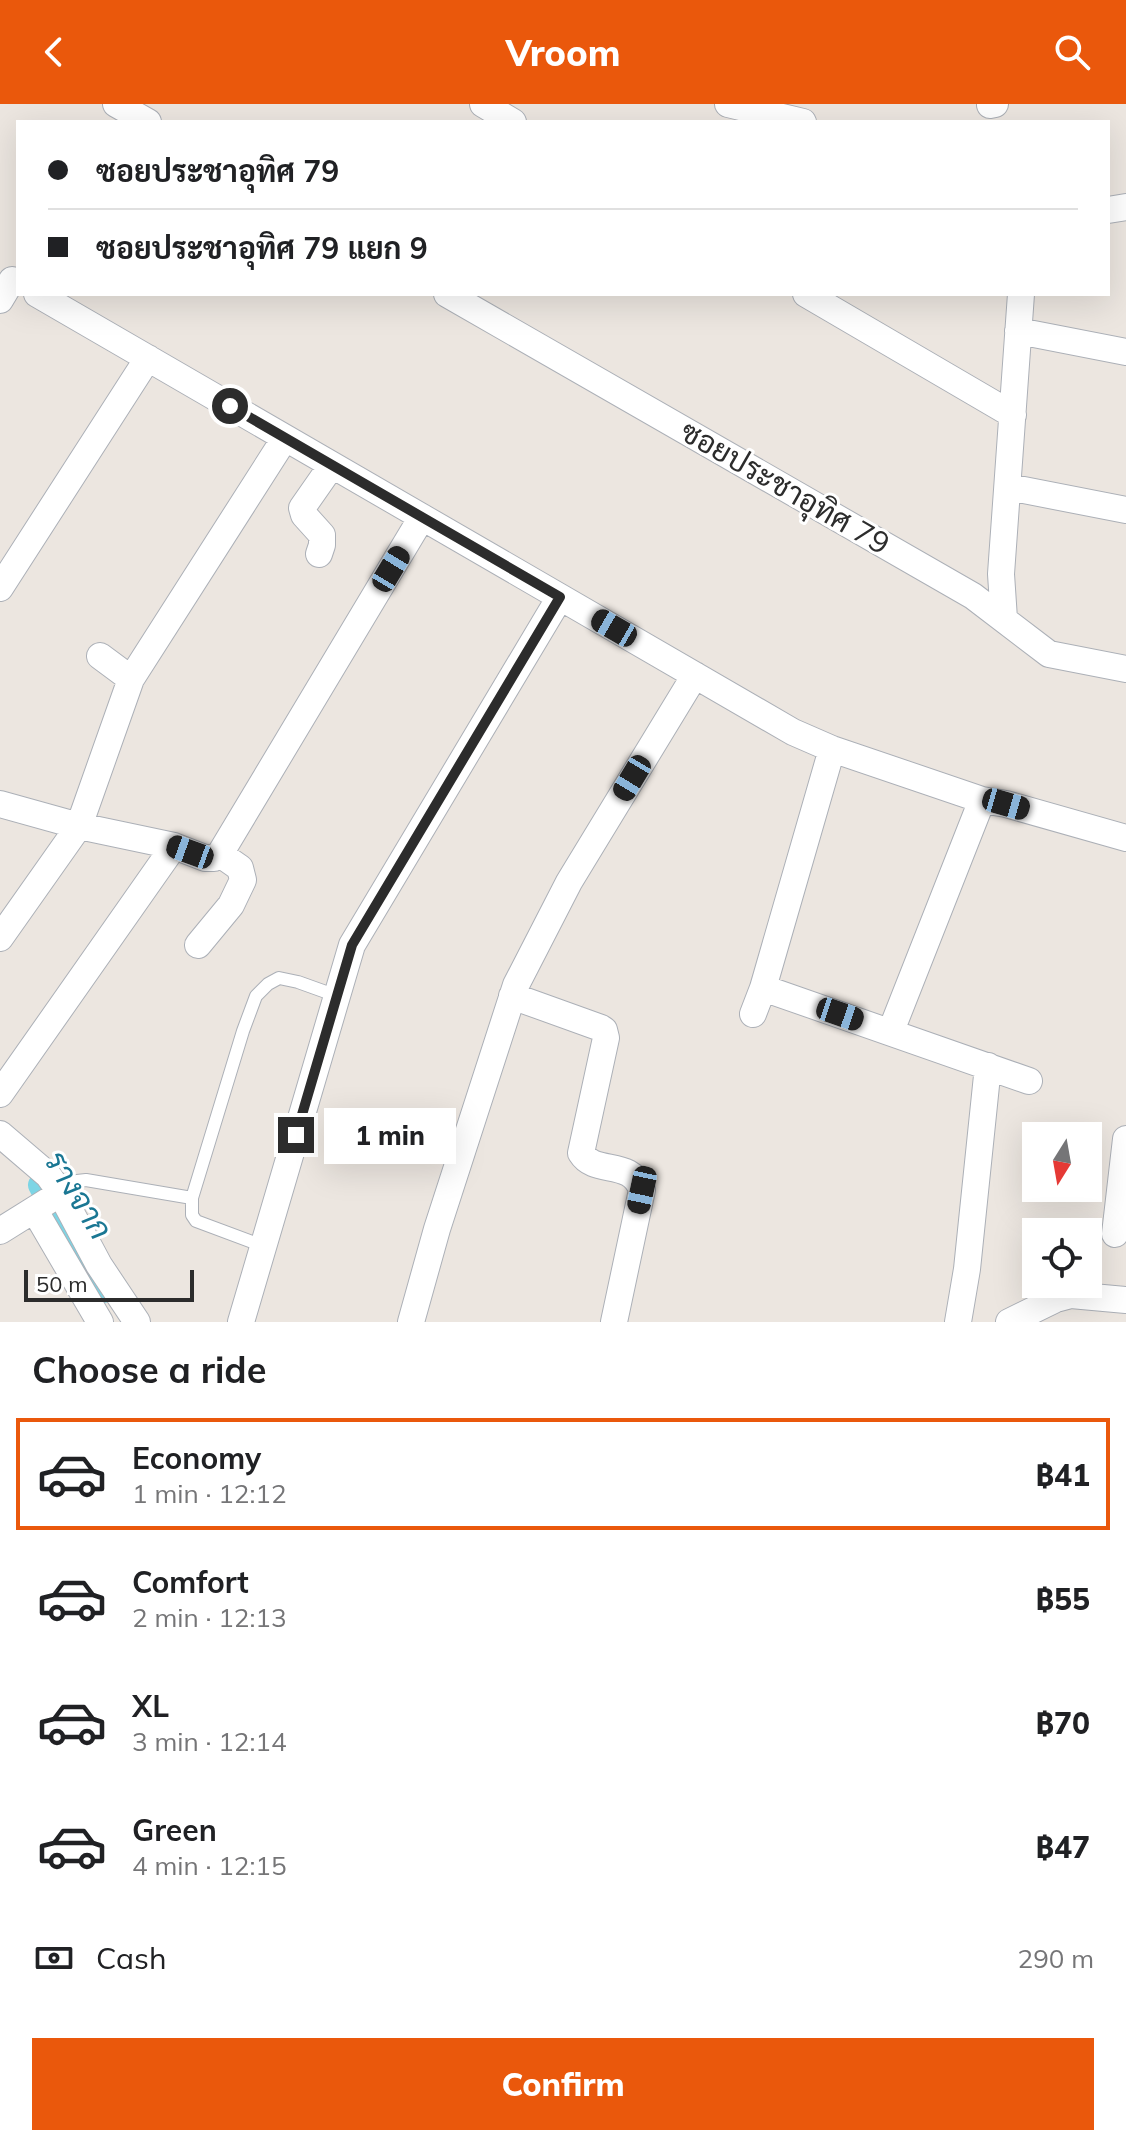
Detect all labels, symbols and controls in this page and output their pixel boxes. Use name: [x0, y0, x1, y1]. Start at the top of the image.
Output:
icon: back: [32, 30, 76, 74]
text: Vroom: [505, 30, 621, 75]
icon: search: [1050, 30, 1094, 74]
text: ซอยประชาอุทิศ 79: [96, 152, 339, 190]
text: ซอยประชาอุทิศ 79 แยก 9: [96, 229, 428, 267]
route start: [212, 388, 248, 424]
street label: ซอยประชาอุทิศ 79: [673, 412, 897, 565]
car: [368, 542, 414, 596]
car: [587, 606, 641, 650]
car: [609, 751, 655, 805]
car: [980, 786, 1032, 822]
car: [163, 833, 217, 871]
car: [813, 995, 867, 1033]
callout: 1 min: [324, 1107, 456, 1163]
route end: [278, 1117, 314, 1153]
text: 1 min: [355, 1119, 425, 1152]
north arrow: [1022, 1122, 1102, 1202]
map controls: [1022, 1122, 1102, 1298]
water label: รางจาก: [36, 1143, 122, 1246]
car: [625, 1164, 659, 1216]
button: locate: [1022, 1218, 1102, 1298]
scale bar: [24, 1266, 194, 1302]
text: 50 m: [36, 1270, 87, 1298]
text: Choose a ride: [32, 1347, 266, 1392]
icon: car: [36, 1438, 108, 1510]
text: Economy: [132, 1439, 261, 1477]
text: ฿41: [1036, 1456, 1090, 1494]
text: 1 min · 12:12: [132, 1477, 287, 1510]
icon: car: [36, 1562, 108, 1634]
text: Comfort: [132, 1563, 249, 1601]
text: ฿55: [1036, 1580, 1090, 1618]
text: 2 min · 12:13: [132, 1601, 287, 1634]
icon: car: [36, 1686, 108, 1758]
text: XL: [132, 1687, 169, 1725]
text: ฿70: [1036, 1704, 1090, 1742]
text: 3 min · 12:14: [132, 1725, 287, 1758]
icon: car: [36, 1810, 108, 1882]
text: Green: [132, 1811, 217, 1849]
text: ฿47: [1036, 1828, 1090, 1866]
text: 4 min · 12:15: [132, 1849, 287, 1882]
icon: cash: [32, 1936, 76, 1980]
text: Cash: [96, 1939, 167, 1977]
text: 290 m: [1018, 1942, 1094, 1975]
button: Confirm: [32, 2038, 1094, 2130]

